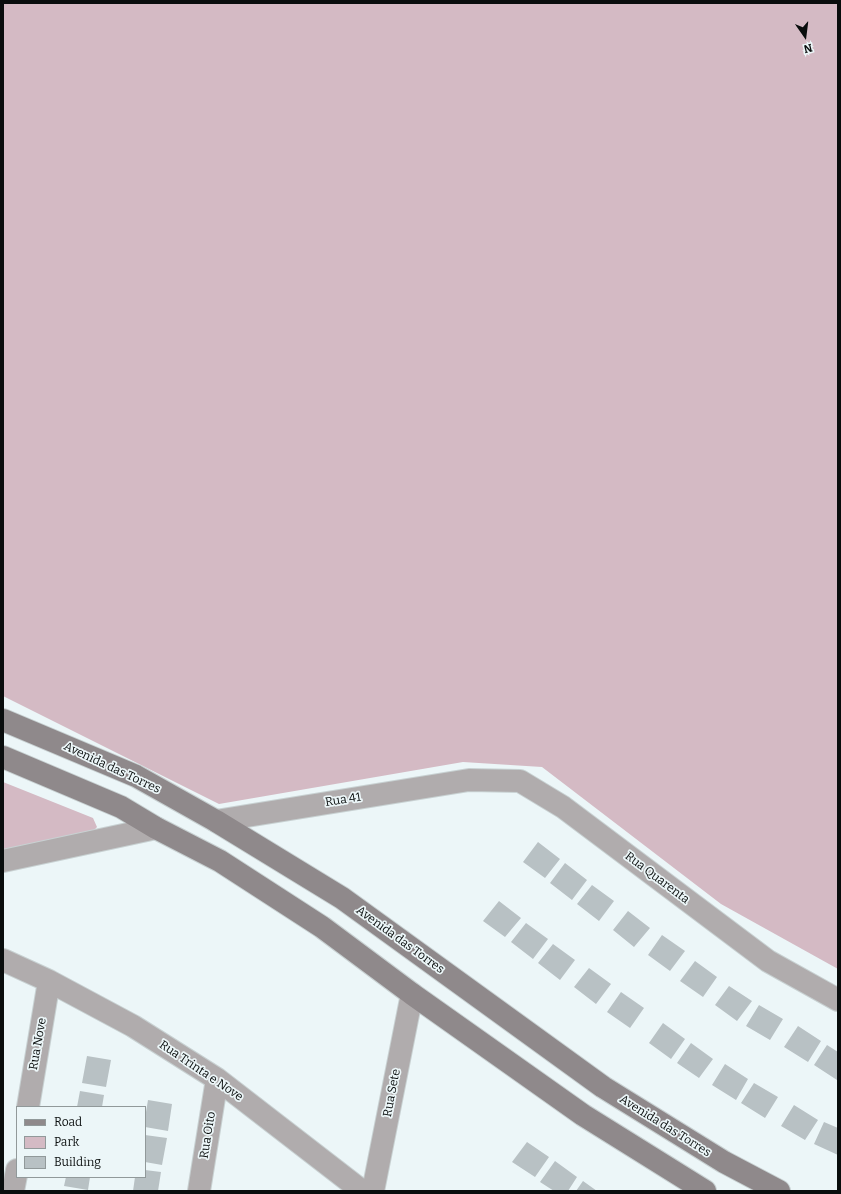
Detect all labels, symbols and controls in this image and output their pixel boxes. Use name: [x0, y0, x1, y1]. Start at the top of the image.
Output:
north arrow: [785, 16, 825, 56]
text: N: [802, 41, 814, 55]
street label: Avenida das Torres: [61, 739, 163, 797]
street label: Rua 41: [324, 790, 362, 810]
street label: Rua Quarenta: [622, 849, 692, 907]
street label: Avenida das Torres: [353, 903, 447, 977]
street label: Rua Nove: [26, 1017, 50, 1071]
street label: Rua Trinta e Nove: [156, 1038, 246, 1104]
street label: Rua Sete: [380, 1068, 404, 1118]
street label: Avenida das Torres: [617, 1092, 713, 1160]
legend: [16, 1106, 146, 1178]
street label: Rua Oito: [197, 1110, 219, 1160]
text: Road: [54, 1115, 82, 1129]
text: Park: [54, 1135, 79, 1149]
text: Building: [54, 1155, 101, 1169]

